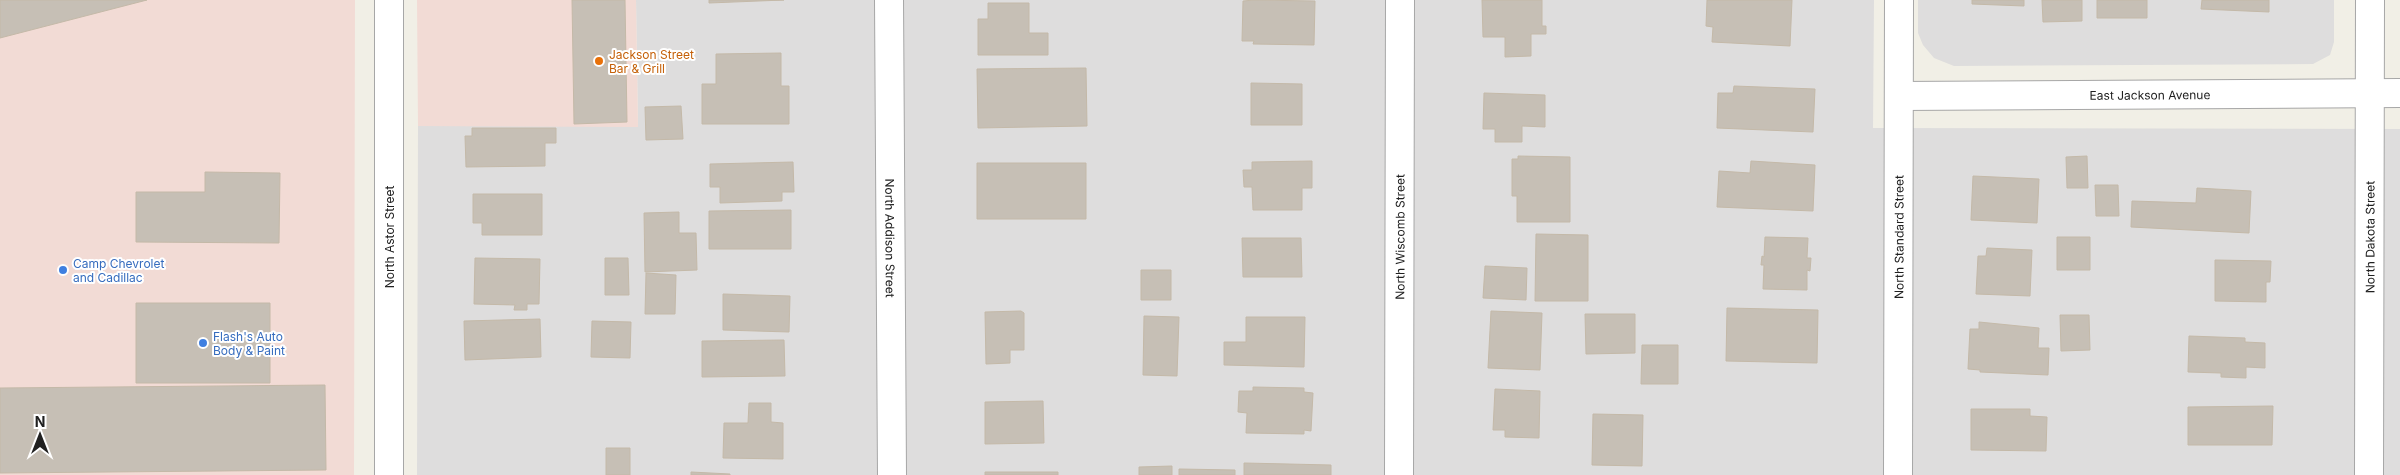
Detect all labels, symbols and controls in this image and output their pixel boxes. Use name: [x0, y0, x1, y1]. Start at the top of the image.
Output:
place label: Jackson Street Bar & Grill: [609, 47, 694, 76]
marker: Jackson Street Bar & Grill: [593, 55, 605, 67]
street label: East Jackson Avenue: [2090, 87, 2210, 102]
street label: North Wiscomb Street: [1392, 174, 1407, 300]
street label: North Standard Street: [1891, 175, 1906, 299]
street label: North Addison Street: [883, 178, 898, 298]
street label: North Dakota Street: [2362, 181, 2377, 293]
street label: North Astor Street: [382, 186, 397, 288]
place label: Camp Chevrolet and Cadillac: [73, 256, 165, 285]
marker: Camp Chevrolet and Cadillac: [57, 264, 69, 276]
place label: Flash's Auto Body & Paint: [213, 329, 285, 358]
marker: Flash's Auto Body & Paint: [197, 337, 209, 349]
north arrow: [15, 410, 65, 460]
text: N: [35, 413, 45, 430]

